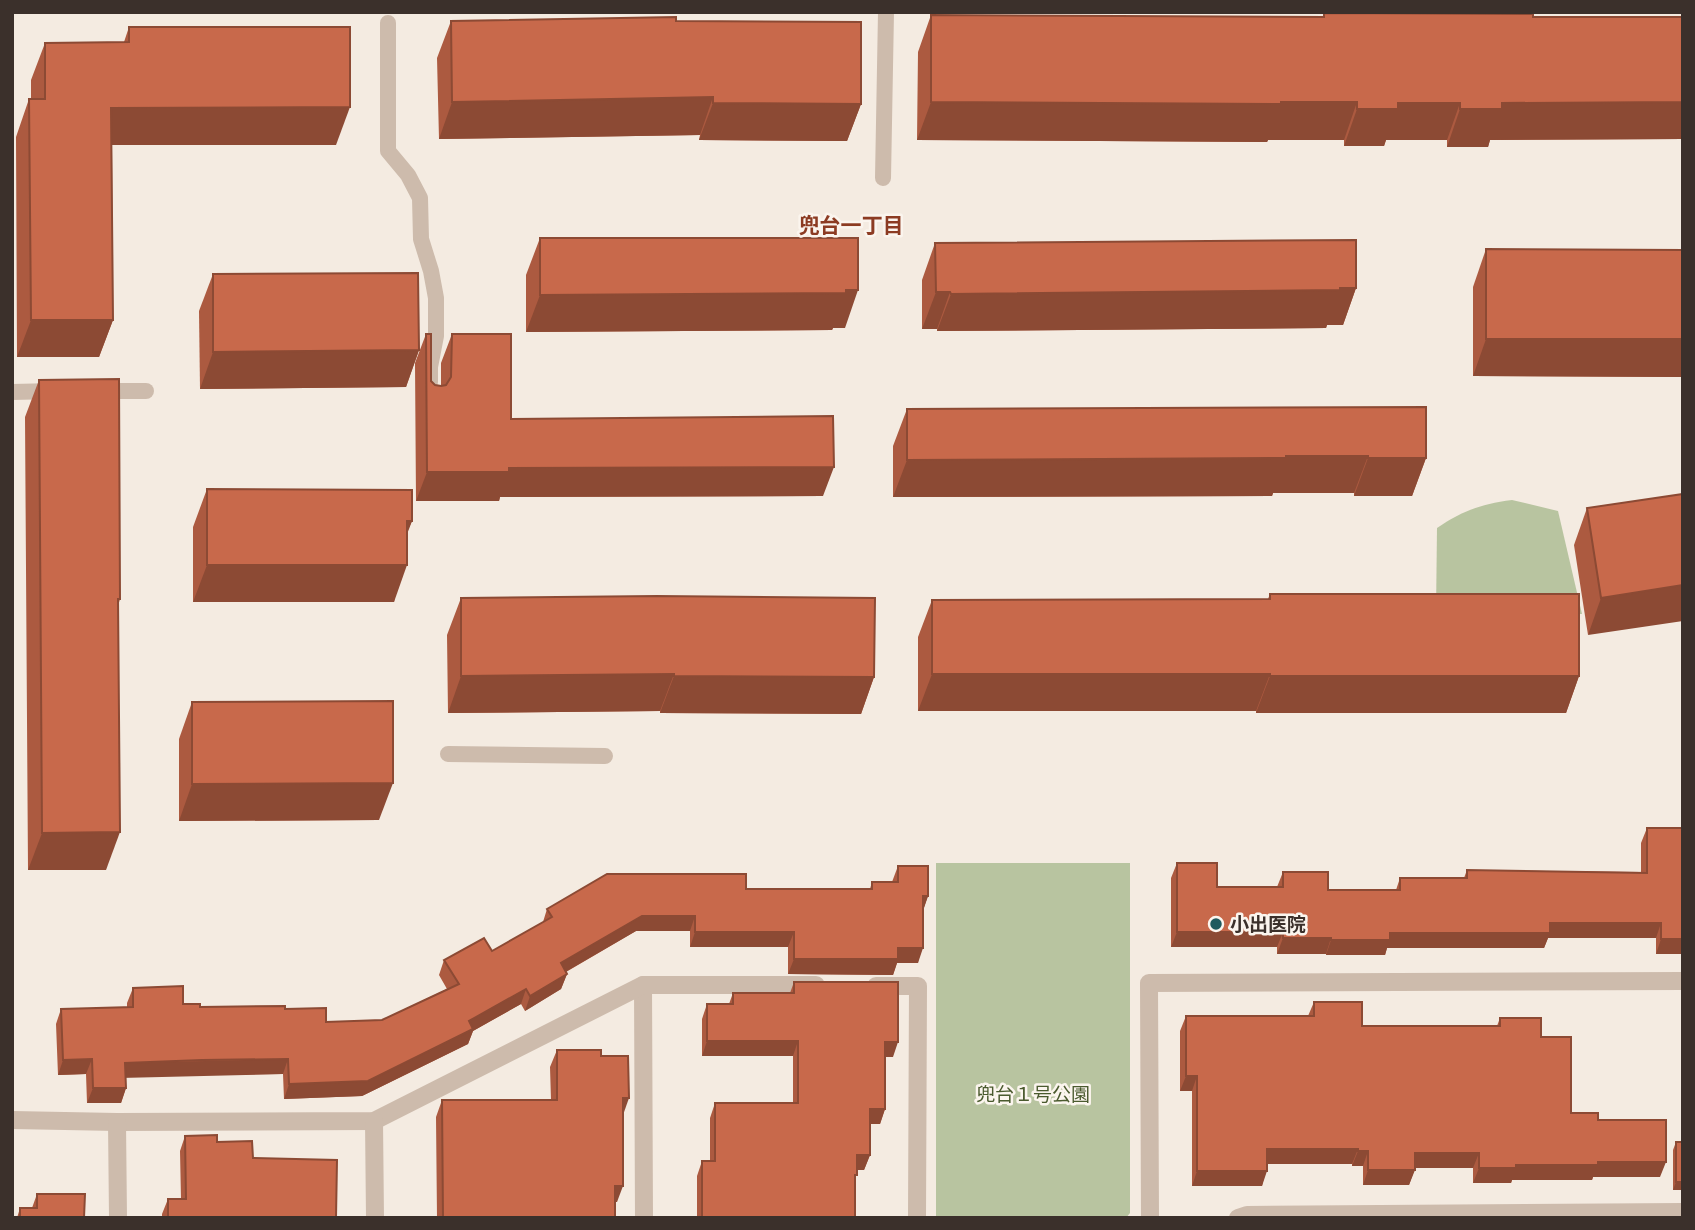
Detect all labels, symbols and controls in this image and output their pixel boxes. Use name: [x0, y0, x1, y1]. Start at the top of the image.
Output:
district label: 兜台一丁目: [799, 213, 904, 238]
place label: 小出医院: [1230, 913, 1306, 936]
marker: 小出医院: [1208, 916, 1224, 932]
park label: 兜台１号公園: [976, 1083, 1090, 1106]

